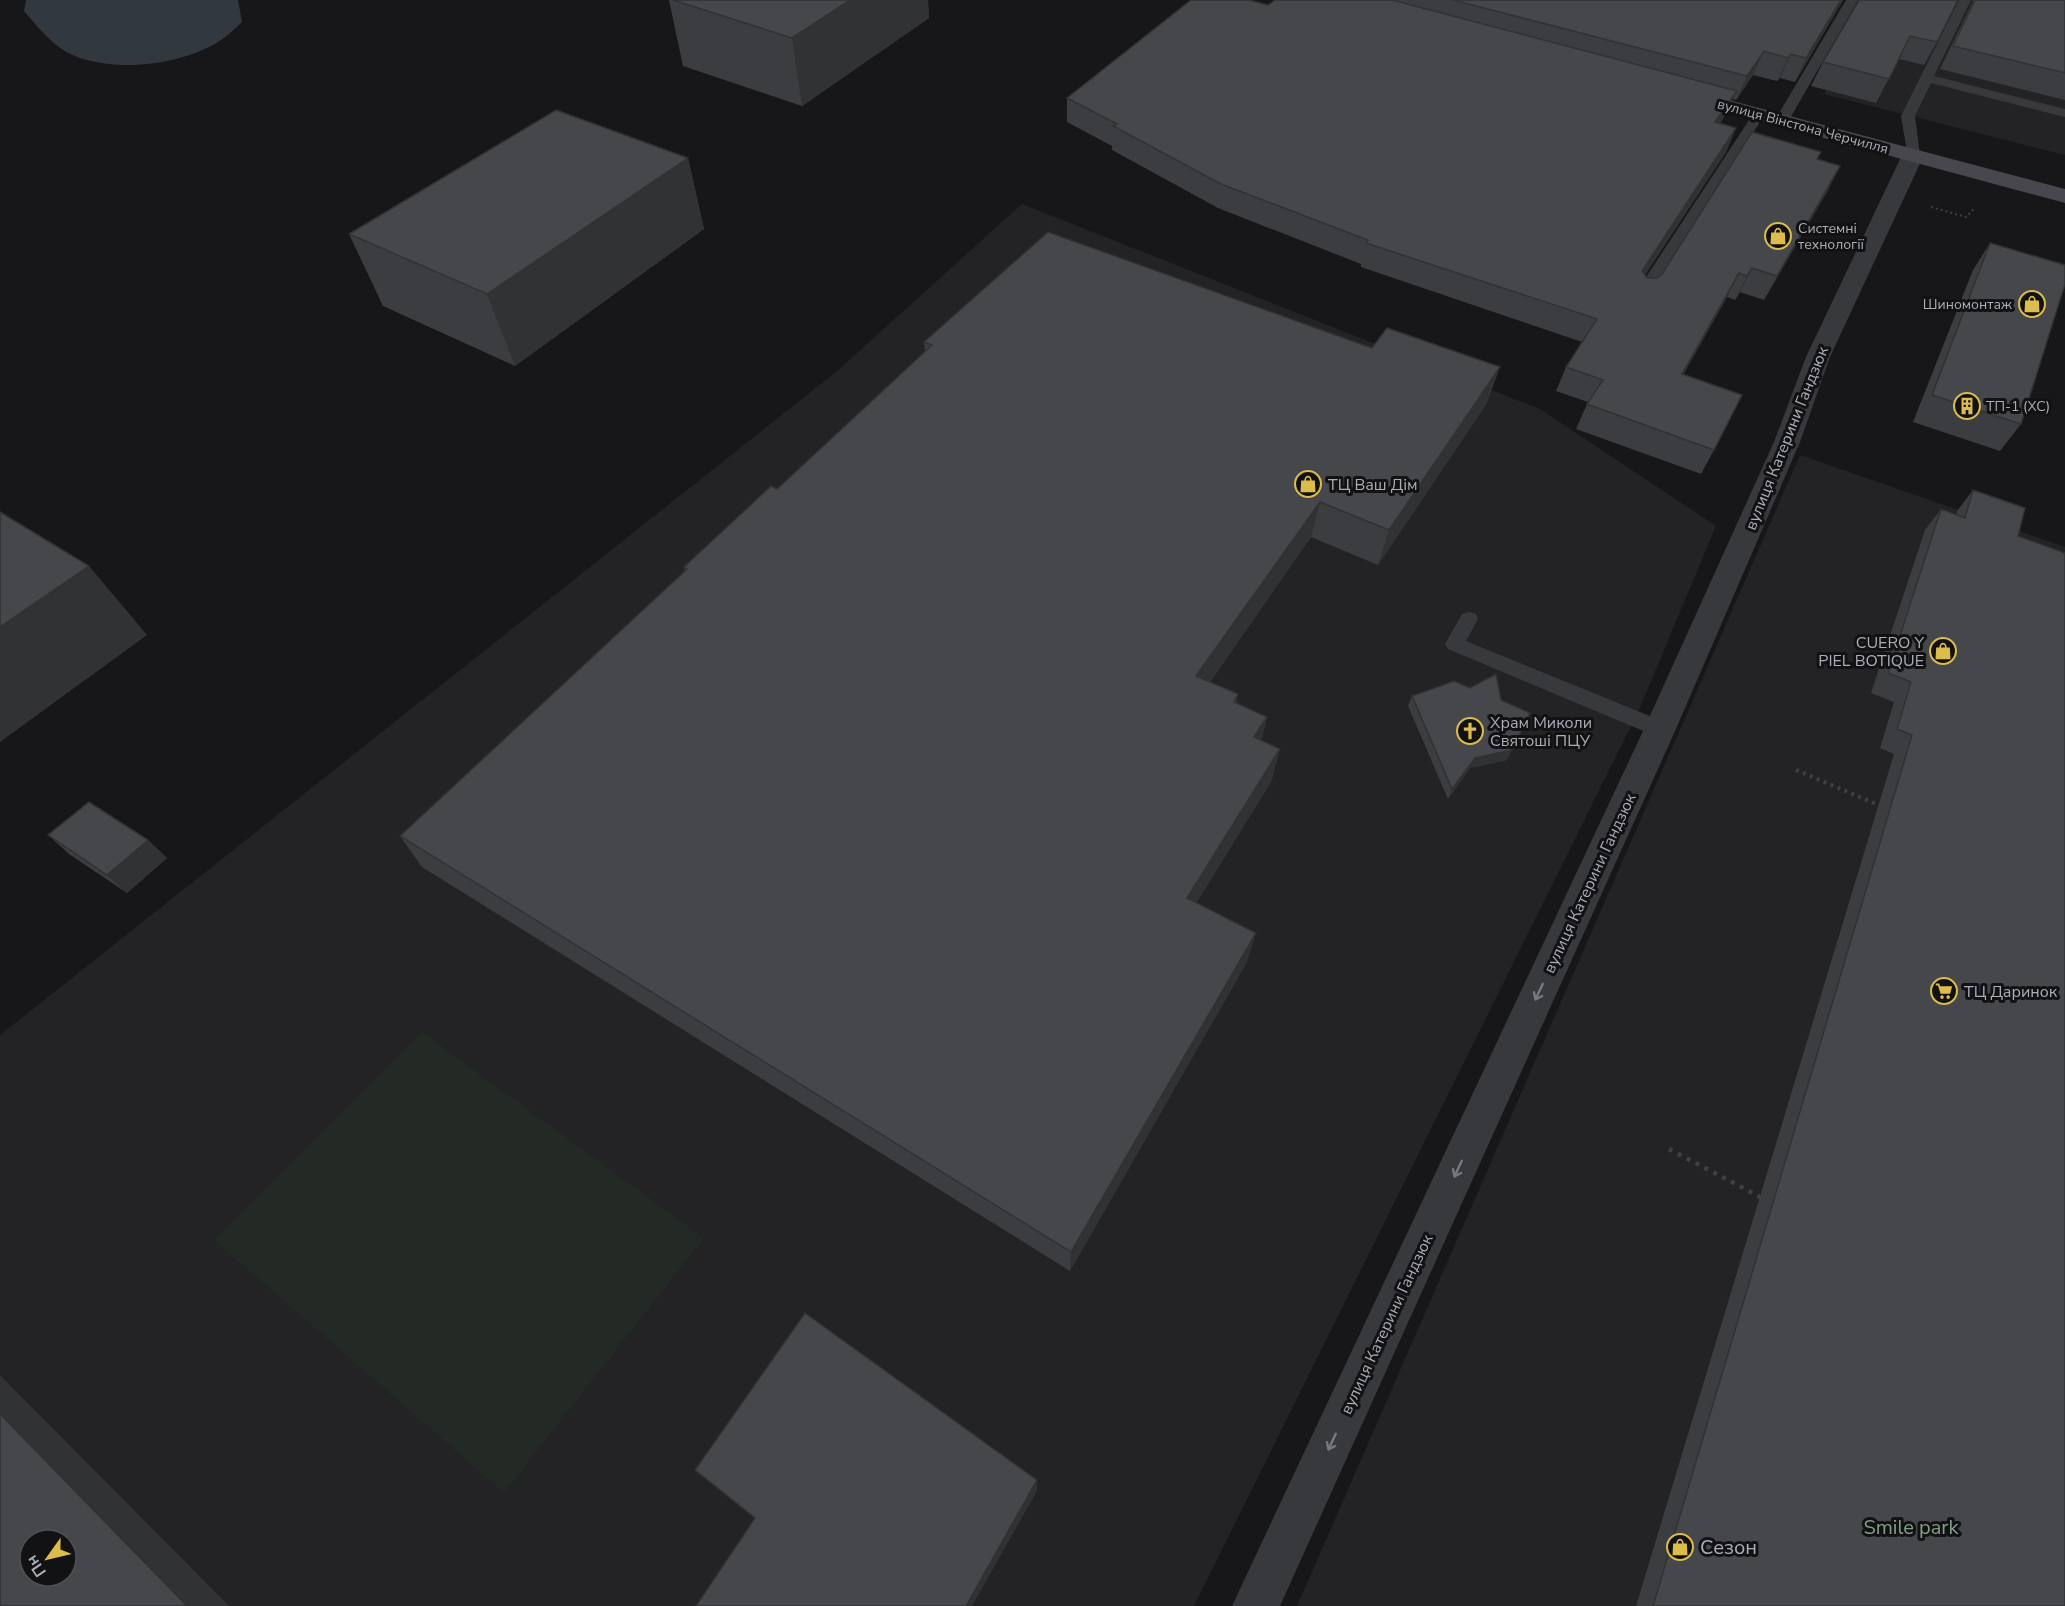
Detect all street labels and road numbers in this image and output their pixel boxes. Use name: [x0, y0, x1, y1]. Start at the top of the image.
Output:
street label: вулиця Вінстона Черчилля: [1715, 94, 1891, 158]
street label: вулиця Катерини Гандзюк: [1740, 343, 1834, 534]
street label: вулиця Катерини Гандзюк: [1538, 789, 1642, 977]
street label: вулиця Катерини Гандзюк: [1335, 1230, 1439, 1418]

